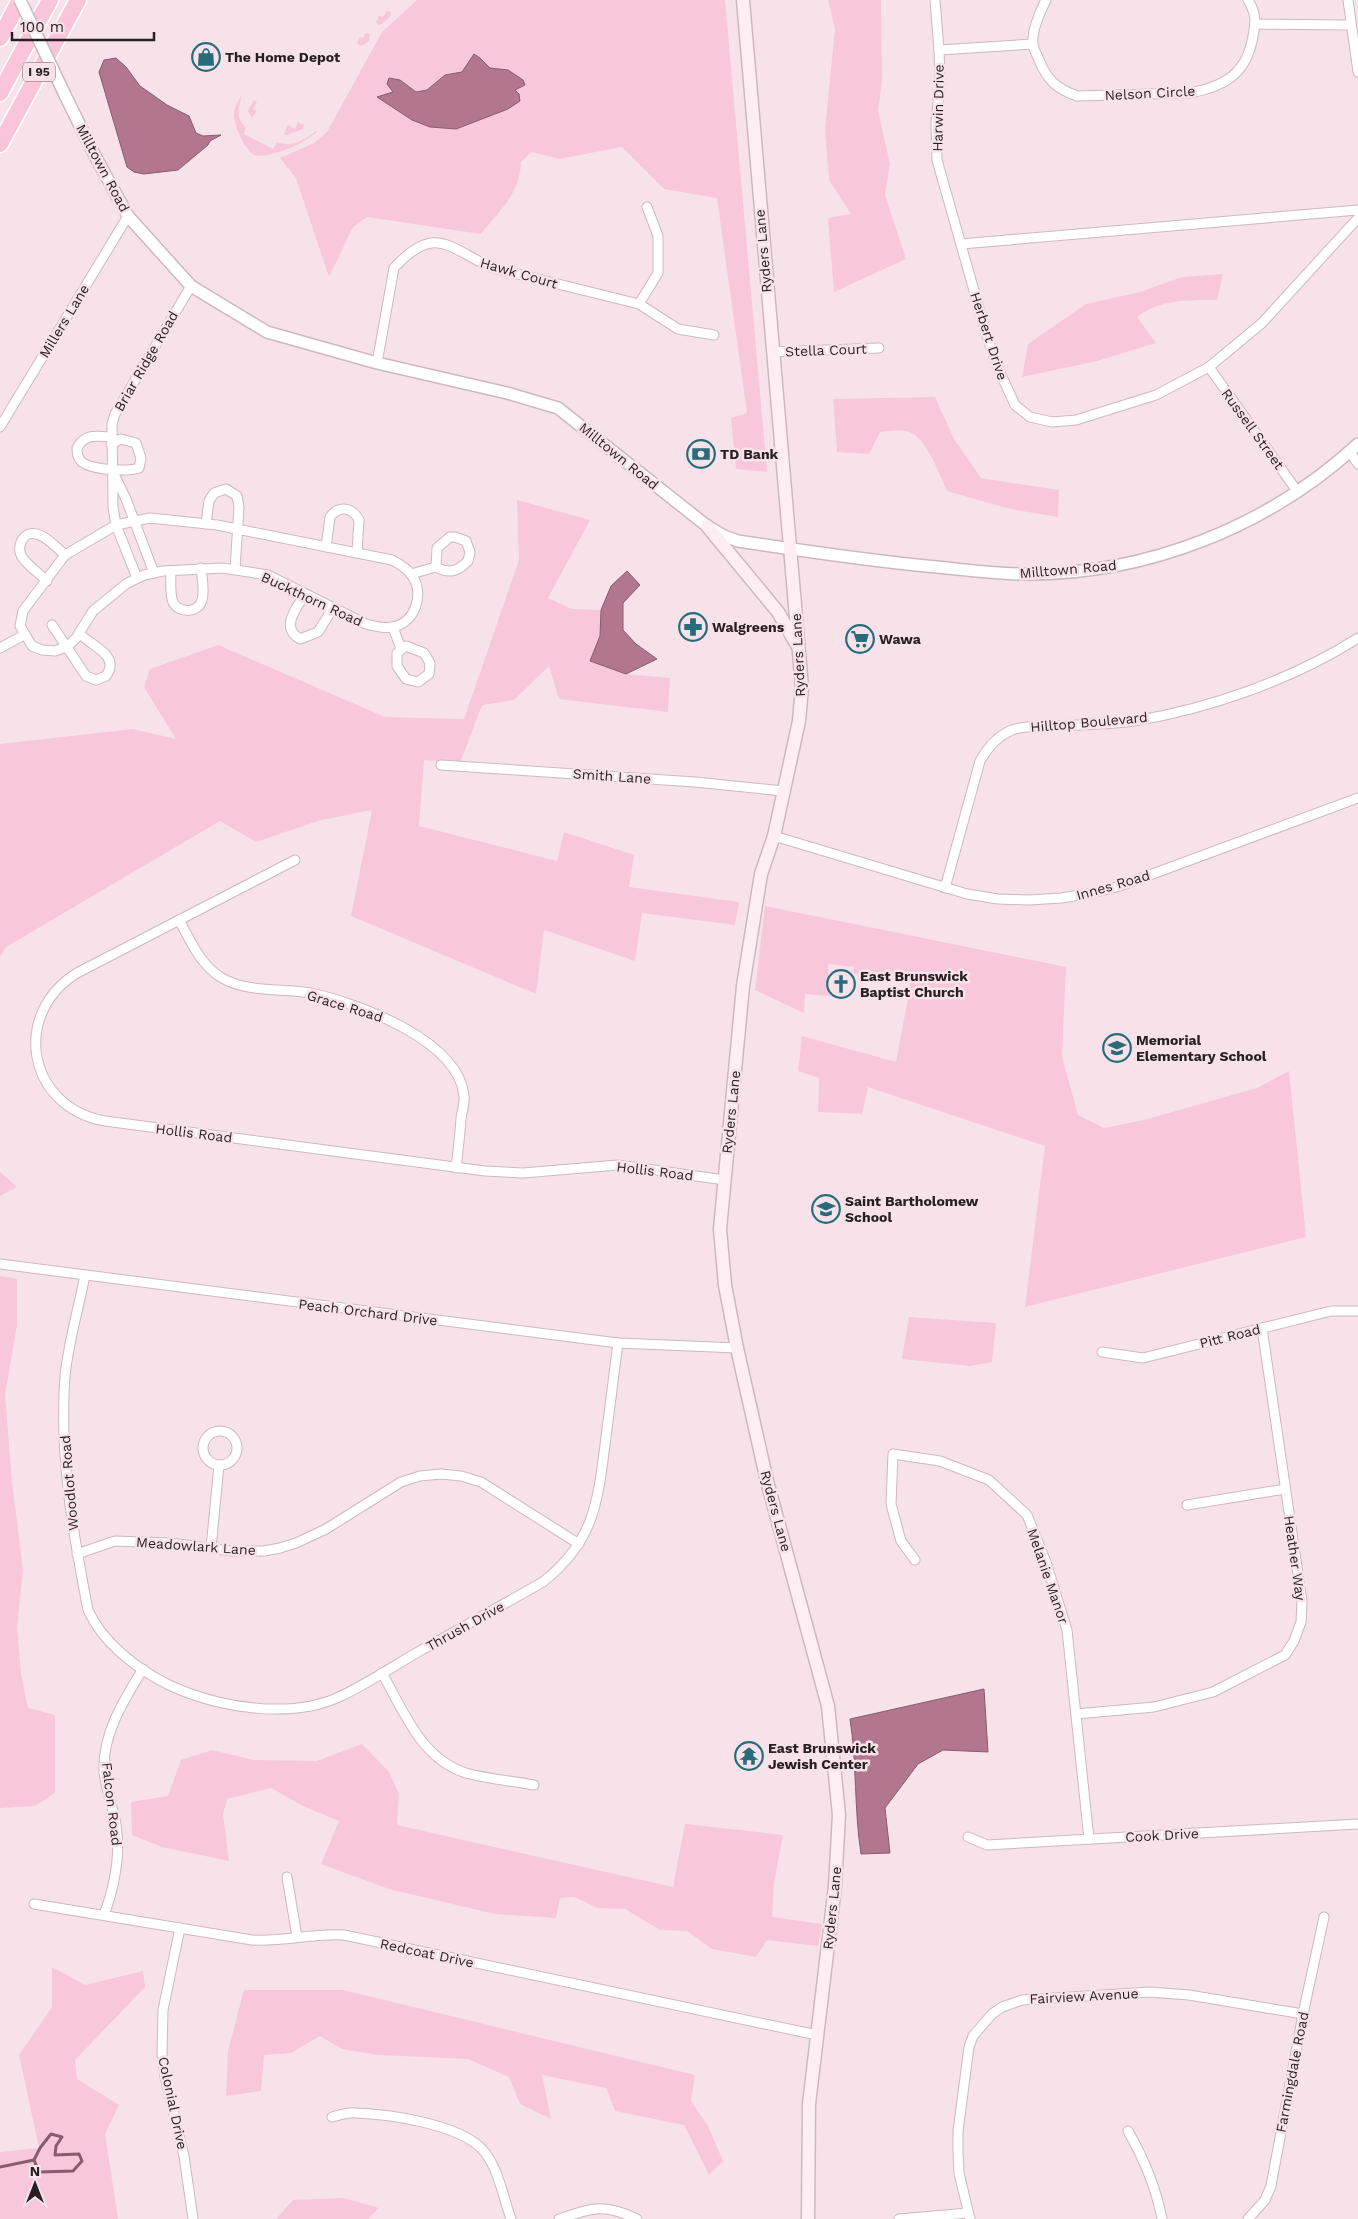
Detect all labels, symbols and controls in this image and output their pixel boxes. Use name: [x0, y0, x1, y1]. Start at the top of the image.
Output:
scale bar: [12, 10, 155, 42]
text: 100 m: [20, 18, 64, 36]
shop icon: The Home Depot: [191, 42, 221, 72]
place label: The Home Depot: [225, 49, 340, 65]
road number: I 95: [23, 62, 55, 82]
street label: Harwin Drive: [929, 64, 947, 152]
street label: Nelson Circle: [1104, 83, 1196, 103]
street label: Milltown Road: [73, 121, 133, 215]
street label: Ryders Lane: [751, 209, 775, 293]
street label: Hawk Court: [478, 254, 560, 292]
street label: Millers Lane: [36, 281, 92, 361]
street label: Herbert Drive: [967, 290, 1011, 382]
street label: Briar Ridge Road: [111, 308, 181, 414]
street label: Stella Court: [785, 341, 867, 359]
street label: Russell Street: [1218, 386, 1288, 472]
street label: Milltown Road: [576, 419, 662, 493]
bank icon: TD Bank: [686, 439, 716, 469]
place label: TD Bank: [720, 446, 779, 462]
street label: Milltown Road: [1019, 557, 1117, 581]
street label: Buckthorn Road: [259, 569, 365, 629]
pharmacy icon: Walgreens: [678, 612, 708, 642]
street label: Ryders Lane: [788, 613, 808, 697]
place label: Walgreens: [712, 619, 785, 635]
supermarket icon: Wawa: [845, 624, 875, 654]
place label: Wawa: [879, 631, 922, 647]
street label: Hilltop Boulevard: [1030, 709, 1148, 735]
street label: Smith Lane: [572, 765, 652, 787]
street label: Innes Road: [1074, 867, 1152, 903]
place label: East Brunswick Baptist Church: [860, 968, 968, 1000]
church icon: East Brunswick Baptist Church: [826, 969, 856, 999]
street label: Grace Road: [305, 987, 385, 1025]
place label: Memorial Elementary School: [1136, 1032, 1267, 1064]
school or university icon: Memorial Elementary School: [1102, 1033, 1132, 1063]
street label: Ryders Lane: [719, 1070, 743, 1154]
street label: Hollis Road: [155, 1120, 233, 1146]
street label: Hollis Road: [616, 1158, 694, 1184]
place label: Saint Bartholomew School: [845, 1193, 979, 1225]
school or university icon: Saint Bartholomew School: [811, 1194, 841, 1224]
street label: Peach Orchard Drive: [298, 1296, 438, 1328]
street label: Pitt Road: [1198, 1321, 1262, 1351]
street label: Woodlot Road: [57, 1435, 81, 1531]
street label: Ryders Lane: [757, 1469, 795, 1553]
street label: Heather Way: [1281, 1514, 1309, 1602]
street label: Melanie Manor: [1024, 1526, 1072, 1626]
street label: Meadowlark Lane: [136, 1534, 256, 1558]
street label: Thrush Drive: [423, 1598, 507, 1654]
place label: East Brunswick Jewish Center: [768, 1740, 876, 1772]
temple icon: East Brunswick Jewish Center: [734, 1741, 764, 1771]
street label: Falcon Road: [99, 1761, 125, 1847]
street label: Cook Drive: [1125, 1825, 1199, 1845]
street label: Ryders Lane: [820, 1866, 844, 1950]
street label: Redcoat Drive: [379, 1935, 475, 1971]
street label: Fairview Avenue: [1029, 1985, 1139, 2007]
street label: Farmingdale Road: [1272, 2010, 1312, 2134]
street label: Colonial Drive: [155, 2055, 191, 2151]
north arrow: [10, 2159, 60, 2209]
text: N: [30, 2163, 40, 2179]

